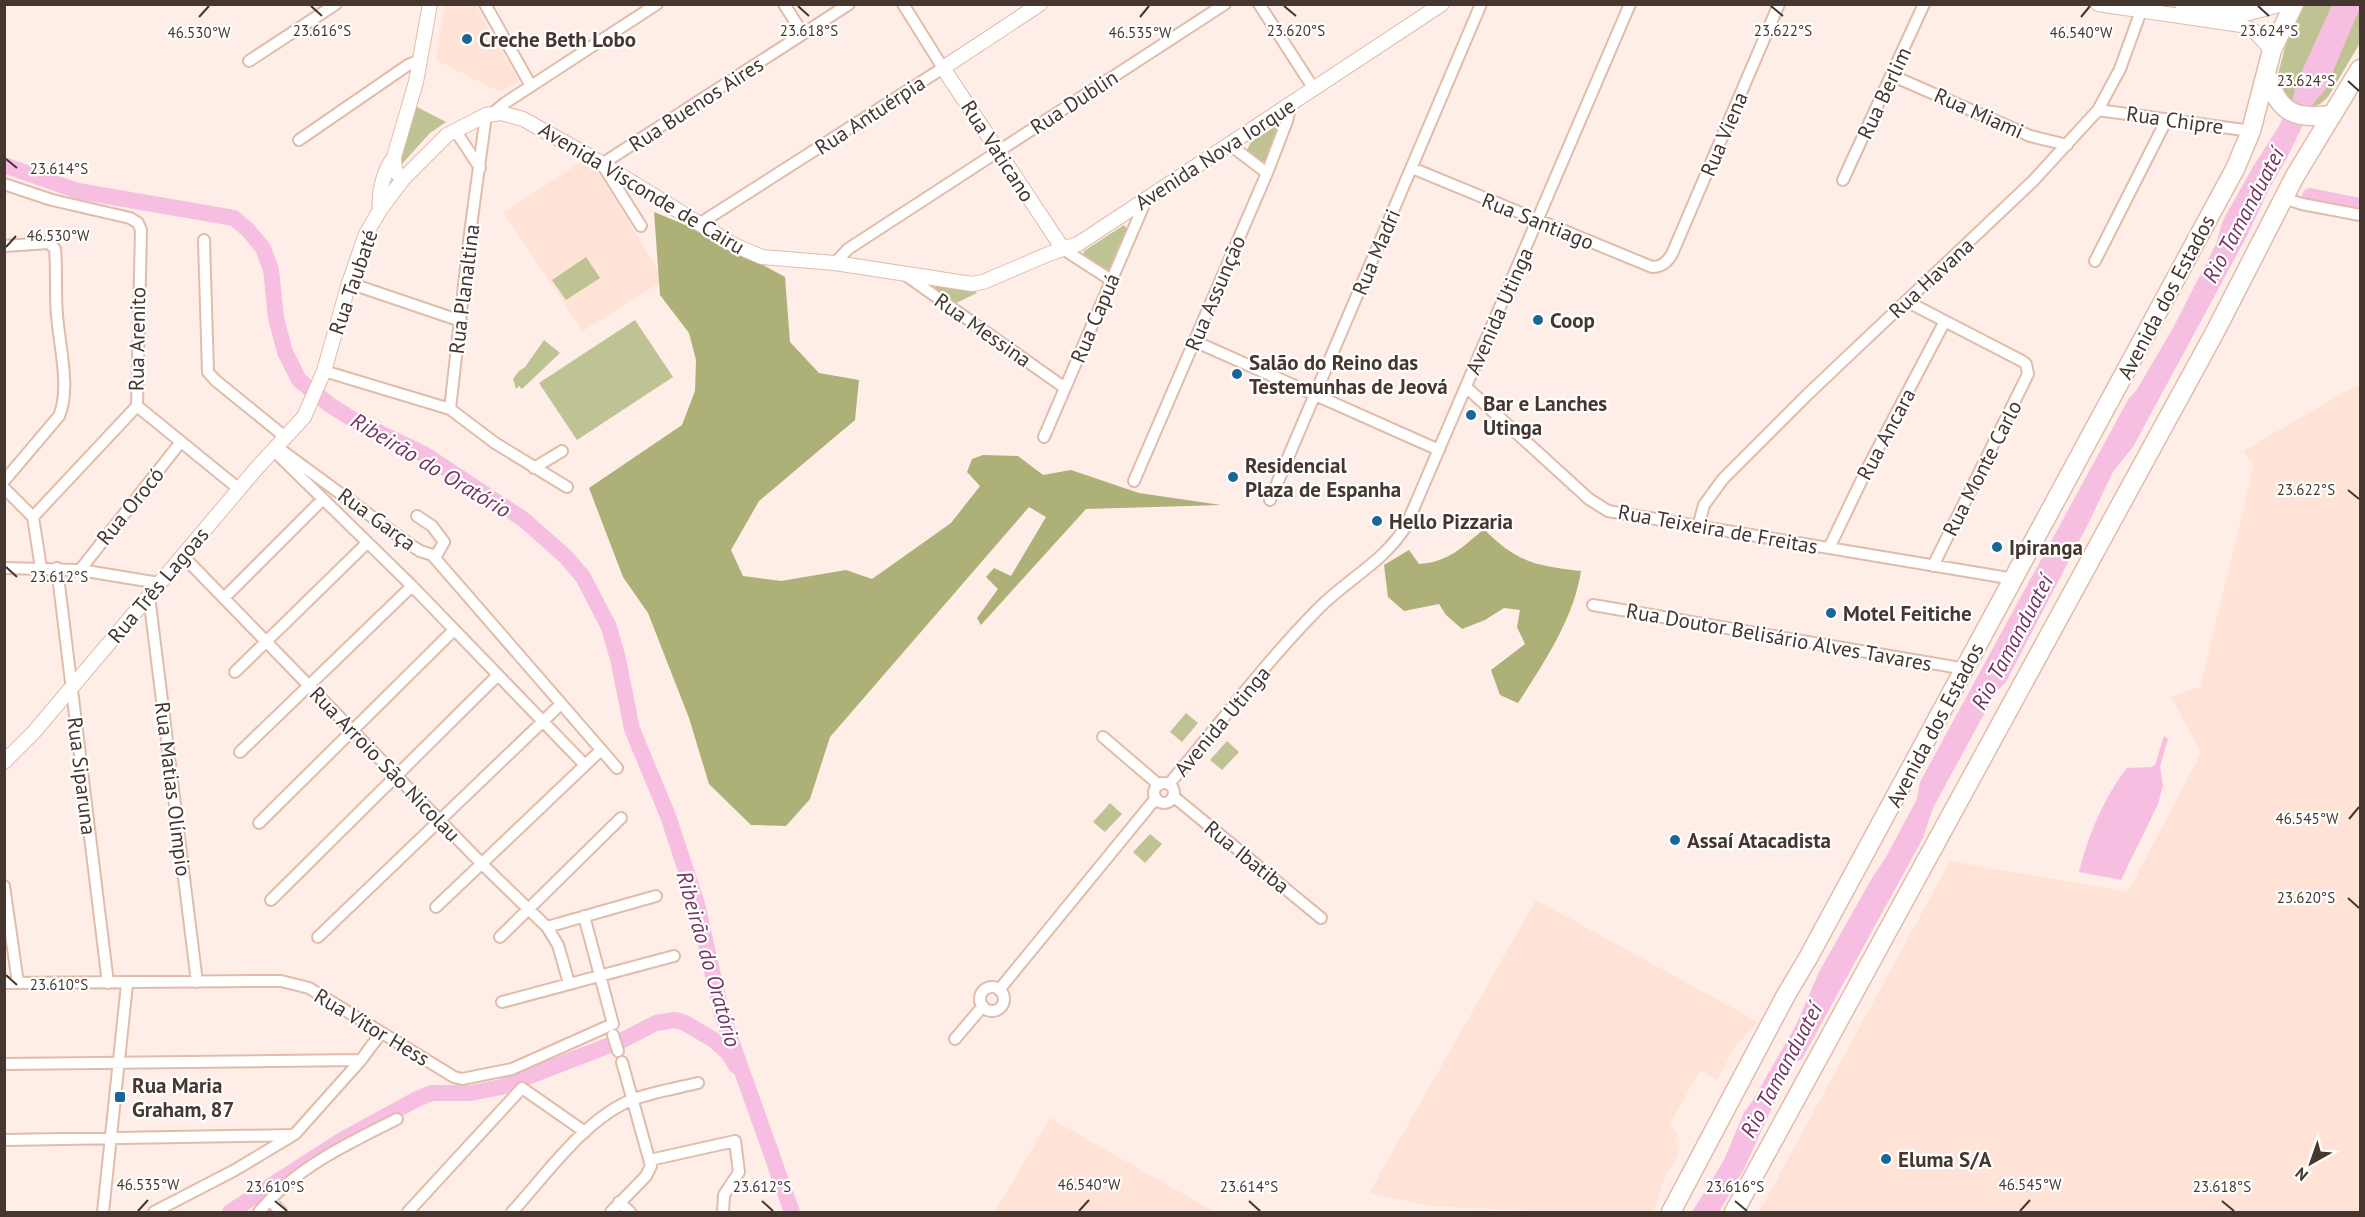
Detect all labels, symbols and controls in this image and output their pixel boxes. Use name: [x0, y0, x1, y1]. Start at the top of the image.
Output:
text: 23.616°S: [293, 21, 351, 40]
text: 23.618°S: [780, 21, 838, 40]
text: 23.620°S: [1267, 21, 1325, 40]
text: 23.622°S: [1754, 21, 1812, 40]
text: 23.624°S: [2240, 21, 2298, 40]
text: 46.530°W: [168, 23, 231, 42]
text: 46.535°W: [1109, 23, 1172, 42]
text: 46.540°W: [2050, 23, 2113, 42]
place label: Creche Beth Lobo: [479, 26, 636, 53]
marker: Creche Beth Lobo: [460, 32, 474, 46]
street label: Rua Berlim: [1851, 43, 1917, 143]
street label: Rua Buenos Aires: [624, 50, 768, 158]
street label: Rua Dublin: [1025, 64, 1123, 140]
street label: Rua Antuérpia: [810, 69, 930, 161]
text: 23.624°S: [2277, 71, 2335, 90]
street label: Rua Miami: [1930, 81, 2028, 145]
street label: Rua Viena: [1694, 88, 1754, 180]
street label: Avenida Nova Iorque: [1130, 92, 1300, 216]
street label: Rua Vaticano: [955, 95, 1041, 207]
street label: Rua Chipre: [2125, 100, 2225, 140]
street label: Avenida Visconde de Cairu: [534, 116, 750, 260]
water label: Rio Tamanduateí: [2196, 141, 2291, 287]
text: 23.614°S: [30, 159, 88, 178]
street label: Rua Santiago: [1478, 186, 1598, 256]
street label: Rua Madri: [1346, 205, 1406, 299]
street label: Avenida dos Estados: [2111, 210, 2221, 384]
street label: Rua Planaltina: [443, 223, 485, 355]
text: 46.530°W: [27, 226, 90, 245]
street label: Rua Taubaté: [322, 226, 384, 338]
street label: Rua Assunção: [1179, 231, 1251, 355]
street label: Rua Havana: [1883, 232, 1979, 324]
street label: Avenida Utinga: [1459, 243, 1539, 379]
street label: Rua Capuá: [1064, 269, 1126, 367]
street label: Rua Arenito: [123, 287, 151, 391]
street label: Rua Messina: [929, 287, 1037, 373]
place label: Coop: [1550, 307, 1595, 334]
marker: Coop: [1531, 313, 1545, 327]
place label: Salão do Reino das Testemunhas de Jeová: [1249, 349, 1448, 400]
marker: Salão do Reino das Testemunhas de Jeová: [1230, 367, 1244, 381]
street label: Rua Ancara: [1851, 383, 1921, 485]
place label: Bar e Lanches Utinga: [1483, 390, 1607, 441]
street label: Rua Monte Carlo: [1936, 396, 2028, 540]
water label: Ribeirão do Oratório: [346, 406, 516, 524]
marker: Bar e Lanches Utinga: [1464, 408, 1478, 422]
place label: Residencial Plaza de Espanha: [1245, 452, 1401, 503]
street label: Rua Orocó: [90, 462, 170, 550]
marker: Residencial Plaza de Espanha: [1226, 470, 1240, 484]
text: 23.622°S: [2277, 480, 2335, 499]
street label: Rua Garça: [333, 482, 421, 556]
street label: Rua Teixeira de Freitas: [1616, 498, 1820, 560]
place label: Hello Pizzaria: [1389, 508, 1513, 535]
marker: Hello Pizzaria: [1370, 514, 1384, 528]
street label: Rua Três Lagoas: [102, 521, 214, 649]
place label: Ipiranga: [2009, 534, 2083, 561]
marker: Ipiranga: [1990, 540, 2004, 554]
text: 23.612°S: [30, 567, 88, 586]
water label: Rio Tamanduateí: [1965, 568, 2060, 714]
street label: Rua Doutor Belisário Alves Tavares: [1624, 597, 1934, 677]
place label: Motel Feitiche: [1843, 600, 1972, 627]
marker: Motel Feitiche: [1824, 606, 1838, 620]
street label: Avenida dos Estados: [1880, 638, 1990, 812]
street label: Avenida Utinga: [1168, 660, 1276, 782]
street label: Rua Arroio São Nicolau: [304, 681, 466, 847]
street label: Rua Matias Olímpio: [149, 700, 197, 878]
street label: Rua Siparuna: [61, 716, 103, 836]
text: 46.545°W: [2276, 809, 2339, 828]
street label: Rua Ibatiba: [1199, 814, 1295, 900]
place label: Assaí Atacadista: [1687, 827, 1831, 854]
marker: Assaí Atacadista: [1668, 833, 1682, 847]
water label: Ribeirão do Oratório: [670, 868, 748, 1050]
text: 23.620°S: [2277, 888, 2335, 907]
text: 23.610°S: [30, 975, 88, 994]
street label: Rua Vitor Hess: [309, 982, 435, 1072]
water label: Rio Tamanduateí: [1734, 996, 1829, 1142]
place label: Rua Maria Graham, 87: [132, 1072, 234, 1123]
marker: Rua Maria Graham, 87: [113, 1090, 127, 1104]
north arrow: [2281, 1133, 2341, 1193]
place label: Eluma S/A: [1898, 1146, 1992, 1173]
marker: Eluma S/A: [1879, 1152, 1893, 1166]
text: N: [2291, 1163, 2312, 1186]
text: 46.535°W: [117, 1175, 180, 1194]
text: 46.540°W: [1058, 1175, 1121, 1194]
text: 46.545°W: [1999, 1175, 2062, 1194]
text: 23.610°S: [246, 1177, 304, 1196]
text: 23.612°S: [733, 1177, 791, 1196]
text: 23.614°S: [1220, 1177, 1278, 1196]
text: 23.616°S: [1706, 1177, 1764, 1196]
text: 23.618°S: [2193, 1177, 2251, 1196]

